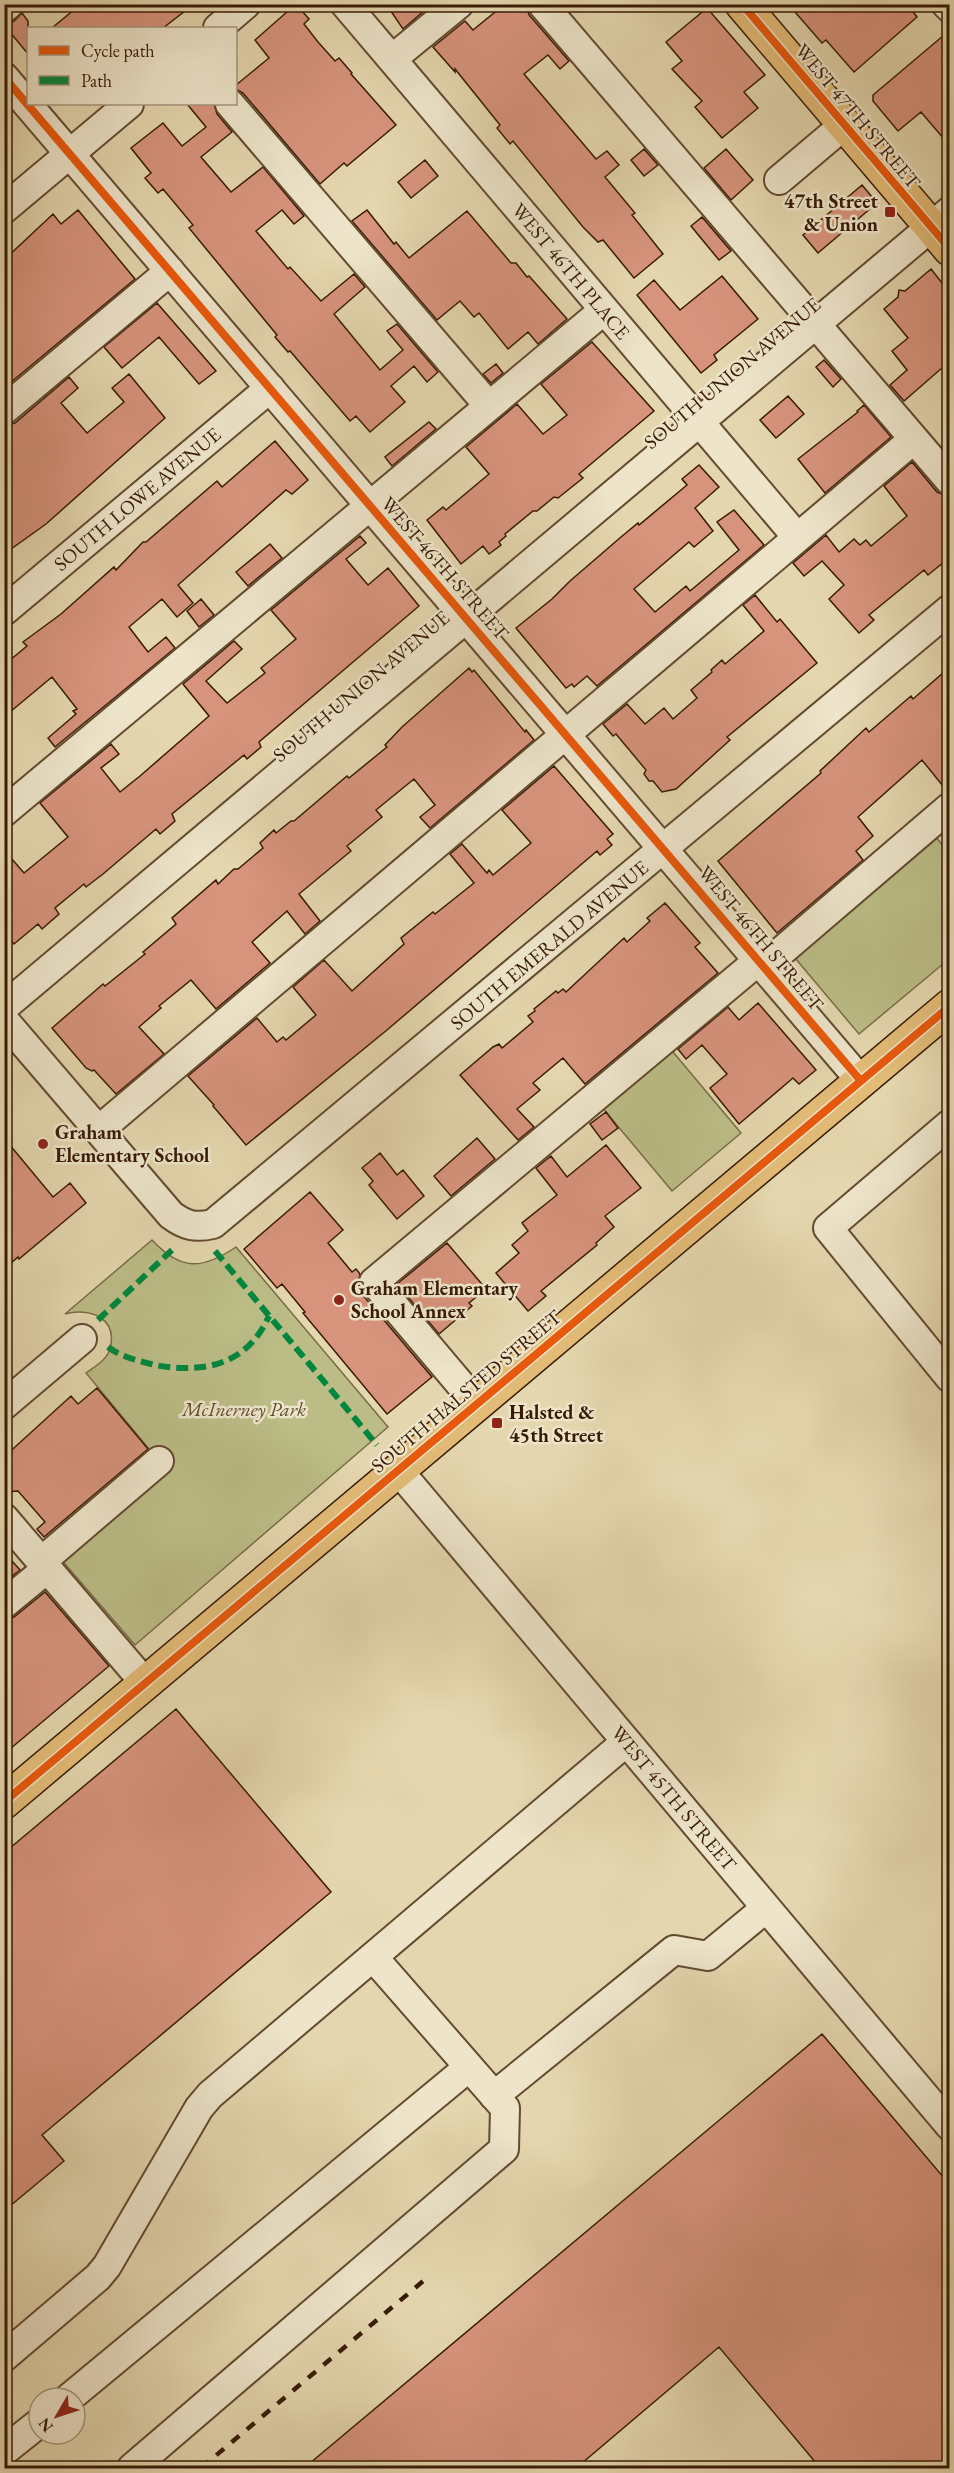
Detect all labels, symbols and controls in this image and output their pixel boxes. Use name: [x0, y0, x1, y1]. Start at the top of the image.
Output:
legend: [27, 27, 237, 105]
street label: WEST 47TH STREET: [790, 38, 927, 195]
text: Cycle path: [81, 39, 155, 62]
text: Path: [81, 69, 112, 92]
place label: 47th Street & Union: [784, 188, 878, 237]
street label: WEST 46TH PLACE: [506, 197, 636, 345]
marker: 47th Street & Union: [883, 205, 897, 219]
street label: SOUTH UNION AVENUE: [638, 291, 826, 455]
street label: SOUTH LOWE AVENUE: [48, 421, 226, 577]
street label: WEST 46TH STREET: [375, 491, 515, 646]
street label: SOUTH UNION AVENUE: [267, 604, 455, 768]
street label: SOUTH EMERALD AVENUE: [445, 854, 653, 1036]
street label: WEST 46TH STREET: [693, 860, 830, 1017]
place label: Graham Elementary School: [55, 1119, 210, 1168]
marker: Graham Elementary School: [36, 1137, 50, 1151]
place label: Graham Elementary School Annex: [351, 1275, 518, 1324]
marker: Graham Elementary School Annex: [332, 1293, 346, 1307]
street label: SOUTH HALSTED STREET: [365, 1303, 567, 1478]
park label: McInerney Park: [181, 1396, 306, 1422]
place label: Halsted & 45th Street: [509, 1399, 604, 1448]
marker: Halsted & 45th Street: [490, 1416, 504, 1430]
street label: WEST 45TH STREET: [606, 1720, 743, 1877]
north arrow: [27, 2386, 87, 2446]
text: N: [33, 2413, 58, 2437]

